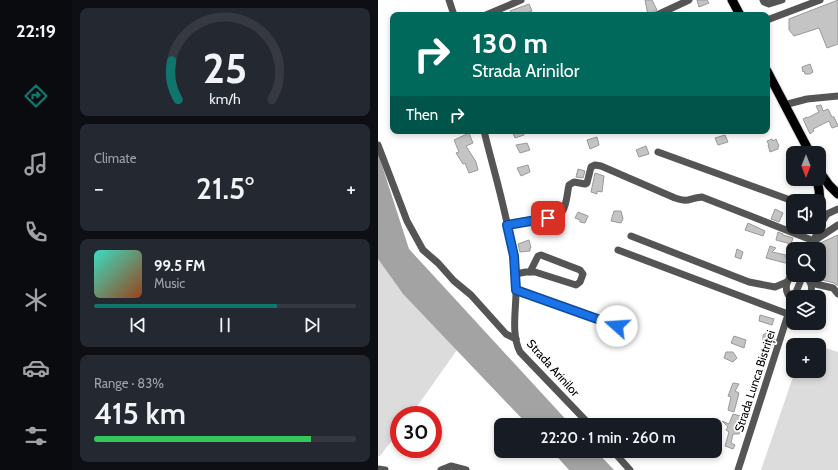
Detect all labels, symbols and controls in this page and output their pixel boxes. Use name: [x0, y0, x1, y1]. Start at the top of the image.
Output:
text: 22:19: [16, 20, 56, 42]
text: 130 m: [472, 26, 548, 60]
icon: right: [406, 28, 458, 80]
text: 25: [203, 43, 247, 93]
text: Strada Arinilor: [472, 60, 579, 82]
icon: directions: [22, 82, 50, 110]
text: km/h: [209, 89, 241, 107]
icon: right: [446, 104, 468, 126]
text: Then: [406, 106, 438, 124]
north arrow: [786, 146, 826, 186]
map controls: [786, 146, 826, 378]
icon: music: [22, 150, 50, 178]
text: Climate: [94, 150, 136, 166]
text: 21.5°: [196, 170, 254, 207]
text: −: [94, 175, 104, 202]
text: +: [346, 175, 356, 202]
button: sound: [786, 194, 826, 234]
pin: [531, 201, 565, 235]
icon: arrive: [537, 207, 559, 229]
icon: phone: [22, 218, 50, 246]
button: search: [786, 242, 826, 282]
text: 99.5 FM: [154, 257, 206, 275]
text: Music: [154, 275, 185, 291]
icon: climate: [22, 286, 50, 314]
button: layers: [786, 290, 826, 330]
position arrow: [596, 305, 638, 347]
icon: previous: [127, 314, 149, 336]
icon: pause: [214, 314, 236, 336]
icon: next: [301, 314, 323, 336]
street label: Strada Lunca Bistriței: [731, 328, 779, 434]
street label: Strada Arinilor: [524, 336, 583, 399]
button: +: [786, 338, 826, 378]
icon: car: [22, 354, 50, 382]
text: Range · 83%: [94, 375, 164, 391]
text: 415 km: [94, 395, 186, 432]
speed limit sign: 30: [390, 406, 442, 458]
icon: filters: [22, 422, 50, 450]
text: 22:20 · 1 min · 260 m: [541, 429, 675, 447]

